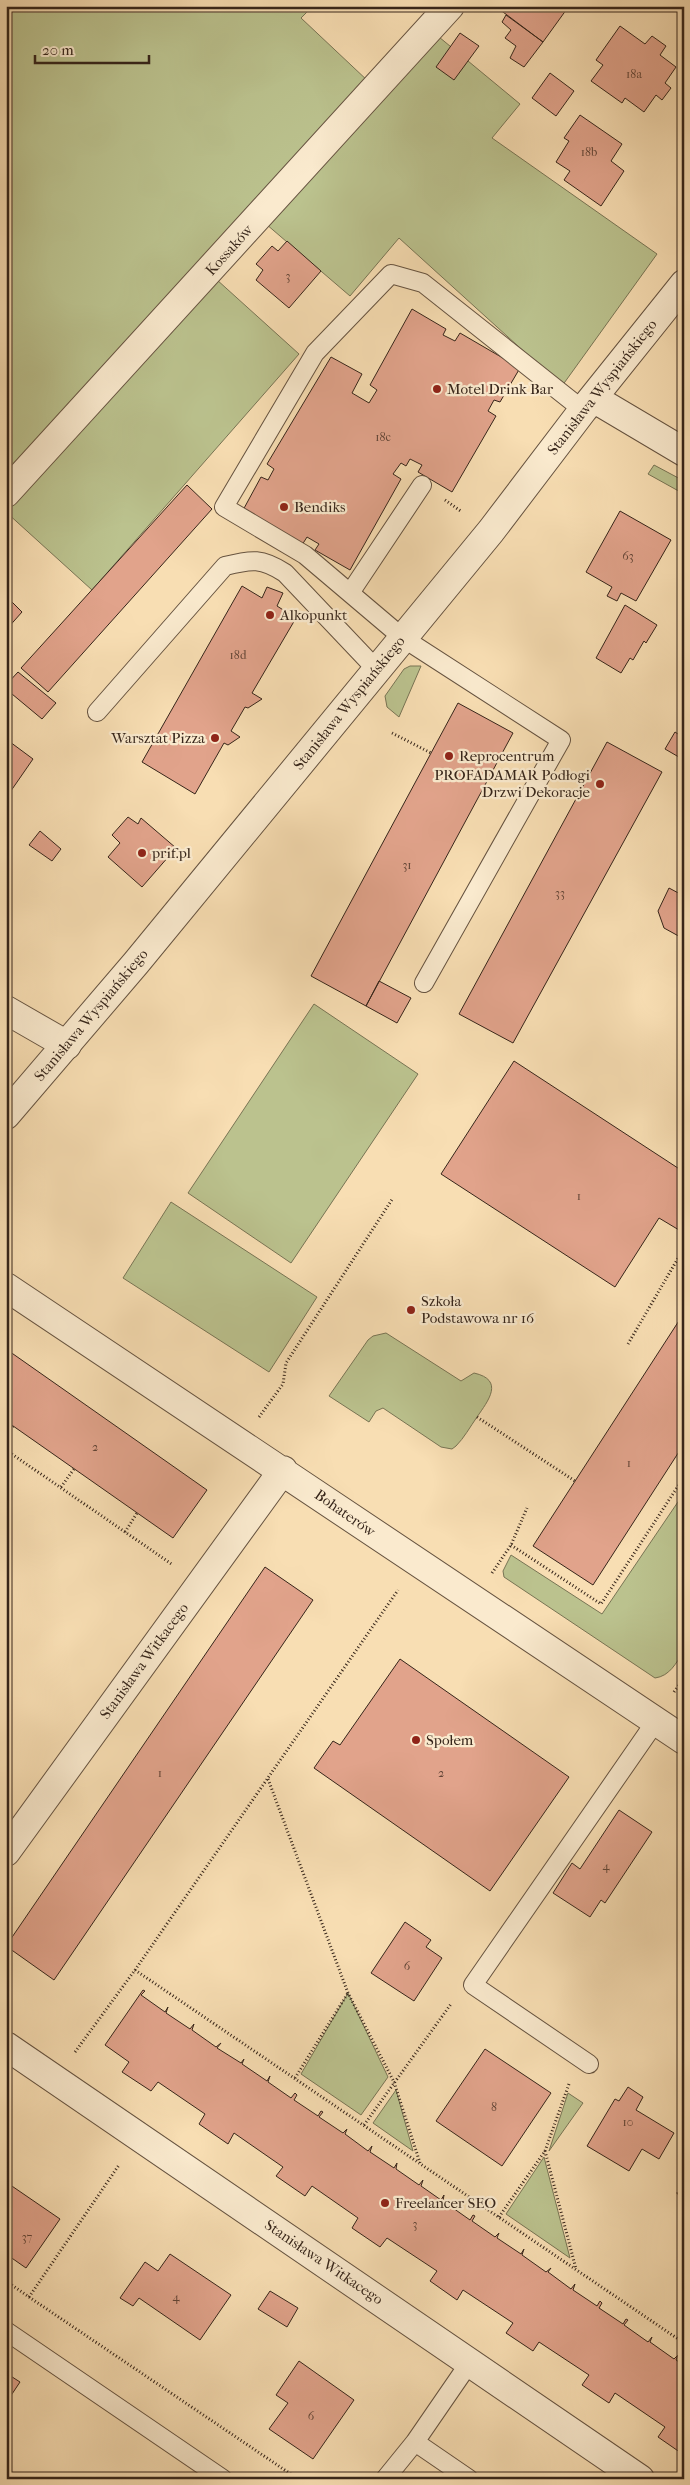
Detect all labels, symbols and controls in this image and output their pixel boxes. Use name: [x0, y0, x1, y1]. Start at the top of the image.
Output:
scale bar: [35, 32, 149, 64]
text: 20 m: [42, 41, 74, 59]
house number: 18a: [626, 67, 642, 81]
house number: 18b: [581, 145, 597, 159]
street label: Kossaków: [201, 220, 257, 279]
house number: 3: [286, 269, 291, 283]
street label: Stanisława Wyspiańskiego: [543, 315, 661, 458]
place label: Motel Drink Bar: [447, 380, 554, 398]
marker: Motel Drink Bar: [431, 383, 443, 395]
house number: 18c: [375, 430, 391, 444]
place label: Bendiks: [294, 498, 346, 516]
marker: Bendiks: [278, 501, 290, 513]
house number: 63: [622, 549, 634, 563]
place label: Alkopunkt: [279, 606, 348, 624]
marker: Alkopunkt: [264, 609, 276, 621]
street label: Stanisława Wyspiańskiego: [289, 632, 409, 774]
house number: 18d: [230, 648, 247, 662]
place label: Warsztat Pizza: [110, 729, 206, 747]
marker: Warsztat Pizza: [209, 732, 221, 744]
place label: Reprocentrum: [459, 747, 555, 765]
marker: Reprocentrum: [443, 750, 455, 762]
place label: PROFADAMAR Podłogi Drzwi Dekoracje: [434, 766, 591, 801]
marker: PROFADAMAR Podłogi Drzwi Dekoracje: [594, 778, 606, 790]
place label: prif.pl: [151, 844, 191, 862]
marker: prif.pl: [136, 847, 148, 859]
house number: 31: [402, 858, 412, 872]
house number: 33: [555, 886, 565, 900]
street label: Stanisława Wyspiańskiego: [30, 945, 152, 1085]
house number: 1: [577, 1189, 581, 1203]
place label: Szkoła Podstawowa nr 16: [421, 1292, 535, 1327]
marker: Szkoła Podstawowa nr 16: [405, 1304, 417, 1316]
house number: 2: [92, 1440, 98, 1454]
house number: 1: [627, 1456, 631, 1470]
street label: Bohaterów: [311, 1486, 380, 1541]
street label: Stanisława Witkacego: [96, 1599, 192, 1723]
place label: Społem: [426, 1731, 474, 1749]
marker: Społem: [410, 1734, 422, 1746]
house number: 1: [158, 1766, 162, 1780]
house number: 2: [438, 1766, 444, 1780]
house number: 4: [602, 1859, 610, 1873]
house number: 6: [404, 1959, 411, 1973]
house number: 8: [491, 2100, 497, 2114]
house number: 10: [623, 2115, 633, 2129]
place label: Freelancer SEO: [395, 2194, 496, 2212]
marker: Freelancer SEO: [379, 2197, 391, 2209]
street label: Stanisława Witkacego: [261, 2216, 387, 2309]
house number: 3: [413, 2217, 418, 2231]
house number: 37: [22, 2230, 33, 2244]
house number: 4: [172, 2290, 180, 2304]
house number: 6: [308, 2409, 315, 2423]

